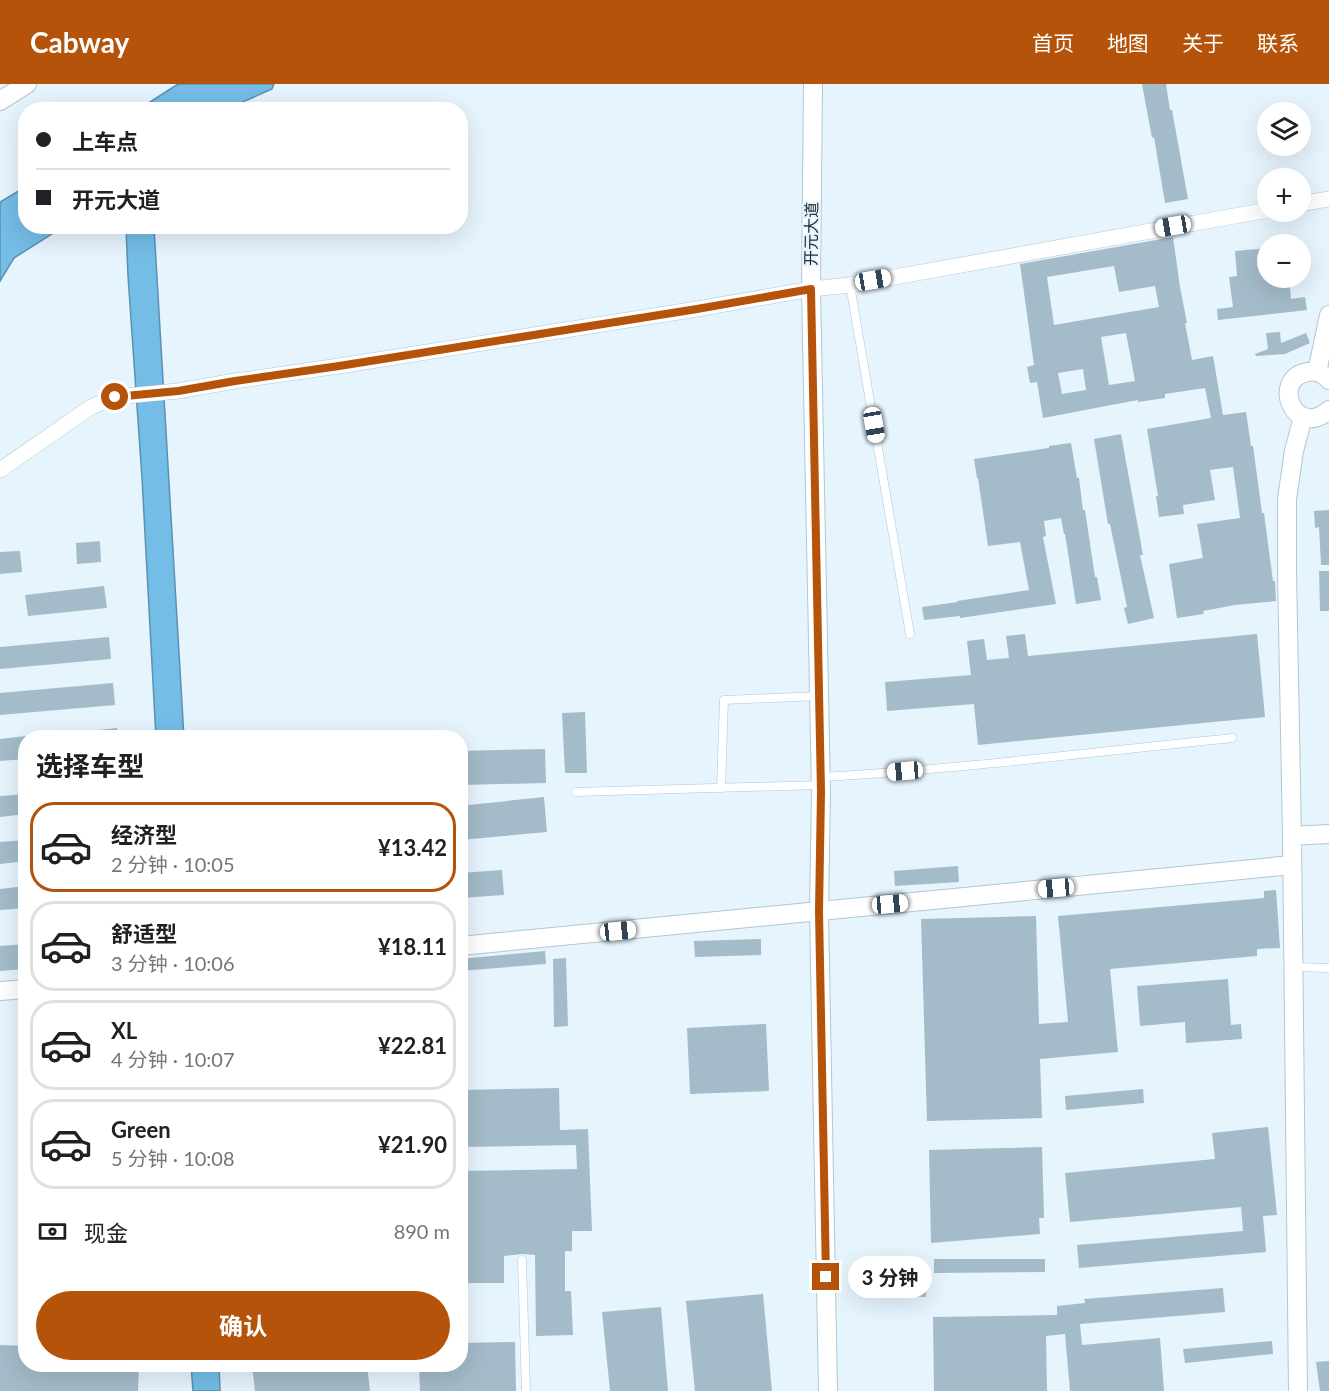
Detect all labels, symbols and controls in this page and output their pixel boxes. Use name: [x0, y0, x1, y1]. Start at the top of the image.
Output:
text: Cabway: [30, 25, 129, 59]
text: 首页: [1032, 30, 1074, 55]
text: 地图: [1107, 30, 1149, 55]
text: 关于: [1182, 30, 1224, 55]
text: 联系: [1257, 30, 1299, 55]
map controls: [1257, 102, 1311, 288]
button: layers: [1257, 102, 1311, 156]
text: 上车点: [72, 128, 138, 155]
button: +: [1257, 168, 1311, 222]
text: 开元大道: [72, 186, 160, 213]
street label: 开元大道: [800, 202, 821, 266]
car: [1154, 214, 1192, 238]
button: −: [1257, 234, 1311, 288]
car: [854, 268, 892, 292]
route start: [101, 383, 128, 410]
car: [862, 406, 886, 444]
text: 选择车型: [36, 749, 144, 782]
car: [886, 760, 924, 782]
icon: car: [39, 820, 93, 874]
text: 经济型: [111, 821, 177, 848]
text: ¥13.42: [378, 834, 447, 861]
text: 2 分钟 · 10:05: [111, 852, 235, 876]
car: [1037, 877, 1075, 899]
car: [871, 893, 909, 915]
icon: car: [39, 919, 93, 973]
text: 舒适型: [111, 920, 177, 947]
car: [599, 920, 637, 942]
text: ¥18.11: [378, 933, 447, 960]
text: 3 分钟 · 10:06: [111, 951, 235, 975]
text: XL: [111, 1017, 137, 1044]
icon: car: [39, 1018, 93, 1072]
text: ¥22.81: [378, 1032, 447, 1059]
text: 4 分钟 · 10:07: [111, 1047, 235, 1071]
text: Green: [111, 1116, 171, 1143]
icon: car: [39, 1117, 93, 1171]
text: ¥21.90: [378, 1131, 447, 1158]
text: 5 分钟 · 10:08: [111, 1146, 235, 1170]
icon: cash: [36, 1215, 69, 1248]
text: 现金: [84, 1219, 128, 1246]
text: 890 m: [394, 1219, 450, 1243]
callout: 3 分钟: [847, 1256, 931, 1298]
route end: [812, 1263, 839, 1290]
text: 3 分钟: [862, 1265, 918, 1289]
button: 确认: [36, 1291, 450, 1360]

